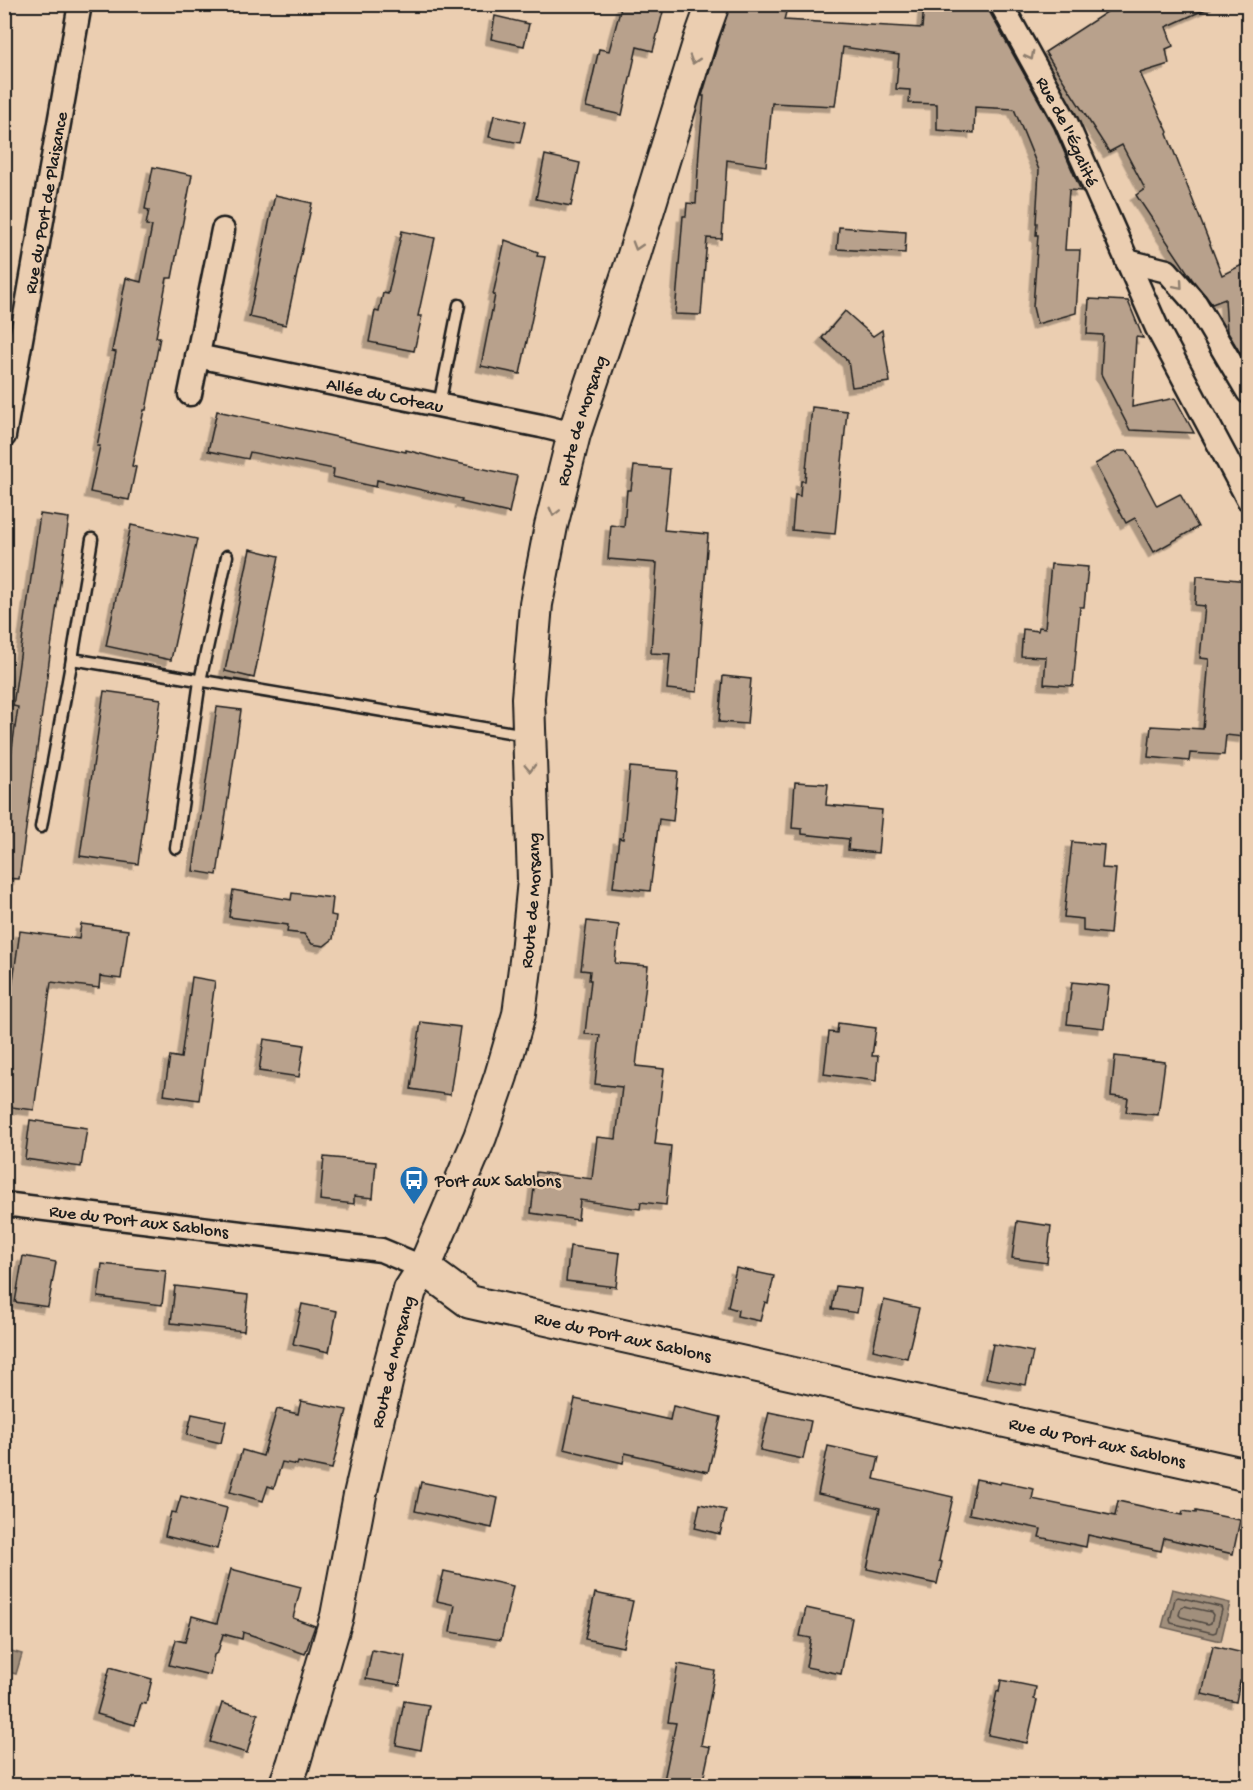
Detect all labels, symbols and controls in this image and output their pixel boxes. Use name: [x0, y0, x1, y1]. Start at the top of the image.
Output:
one-way arrow: [1023, 49, 1034, 60]
one-way arrow: [689, 54, 701, 65]
street label: Rue de l'Égalité: [1030, 74, 1102, 191]
street label: Rue du Port de Plaisance: [21, 110, 74, 296]
one-way arrow: [632, 240, 644, 251]
one-way arrow: [1171, 278, 1182, 289]
street label: Route de Morsang: [553, 353, 613, 489]
street label: Allée du Coteau: [324, 375, 446, 419]
one-way arrow: [549, 507, 561, 517]
one-way arrow: [524, 764, 537, 773]
street label: Route de Morsang: [517, 832, 547, 970]
bus stop icon: Port aux Sablons: [398, 1164, 430, 1206]
place label: Port aux Sablons: [434, 1172, 562, 1193]
street label: Rue du Port aux Sablons: [48, 1202, 231, 1244]
street label: Route de Morsang: [368, 1294, 421, 1431]
street label: Rue du Port aux Sablons: [532, 1309, 714, 1369]
street label: Rue du Port aux Sablons: [1007, 1414, 1189, 1474]

